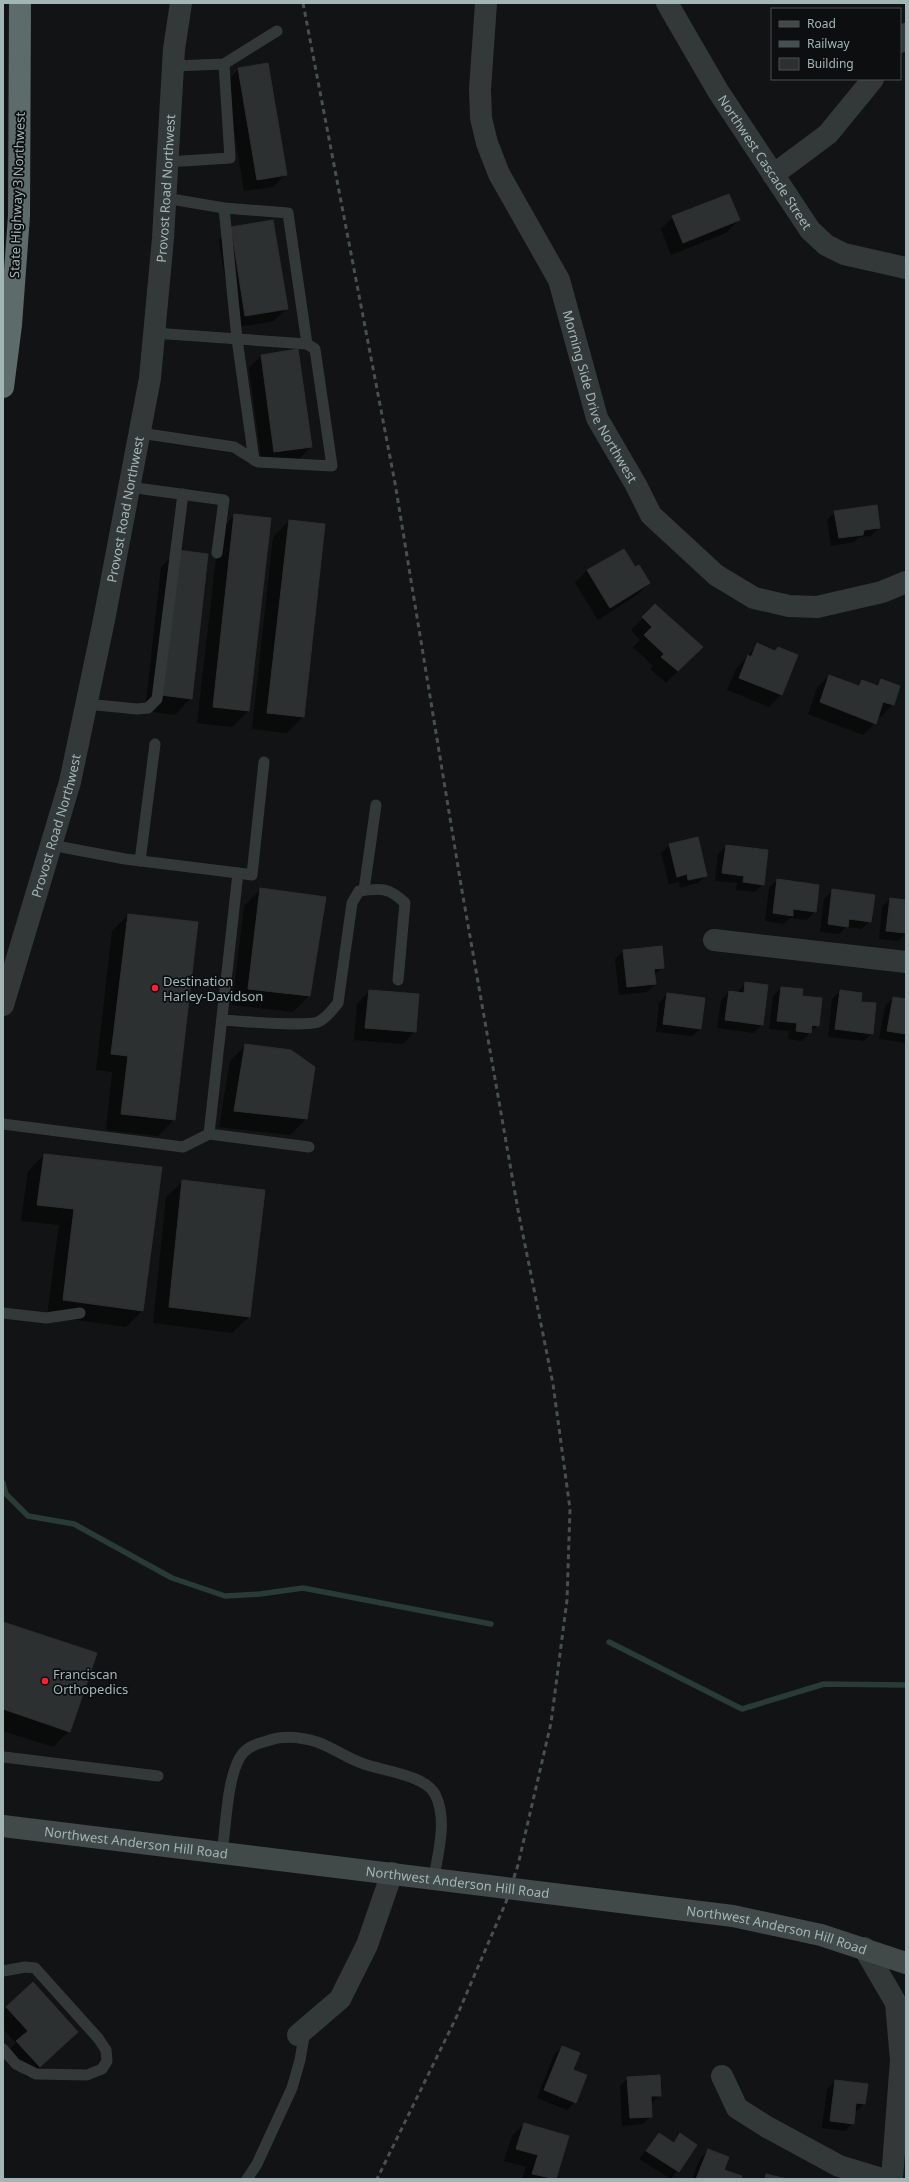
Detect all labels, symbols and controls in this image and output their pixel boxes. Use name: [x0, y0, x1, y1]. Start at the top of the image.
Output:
legend: [771, 8, 901, 80]
text: Road: [807, 15, 836, 32]
text: Railway: [807, 35, 851, 52]
text: Building: [807, 55, 854, 72]
street label: Northwest Cascade Street: [714, 91, 816, 233]
street label: State Highway 3 Northwest: [5, 111, 29, 278]
street label: Provost Road Northwest: [152, 113, 179, 263]
street label: Morning Side Drive Northwest: [559, 308, 642, 486]
street label: Provost Road Northwest: [102, 434, 148, 584]
street label: Provost Road Northwest: [27, 752, 85, 900]
place label: Destination Harley-Davidson: [163, 972, 263, 1005]
marker: Destination Harley-Davidson: [150, 983, 160, 993]
place label: Franciscan Orthopedics: [53, 1665, 128, 1698]
marker: Franciscan Orthopedics: [40, 1676, 50, 1686]
street label: Northwest Anderson Hill Road: [43, 1822, 229, 1863]
street label: Northwest Anderson Hill Road: [365, 1862, 550, 1902]
street label: Northwest Anderson Hill Road: [685, 1901, 869, 1959]

